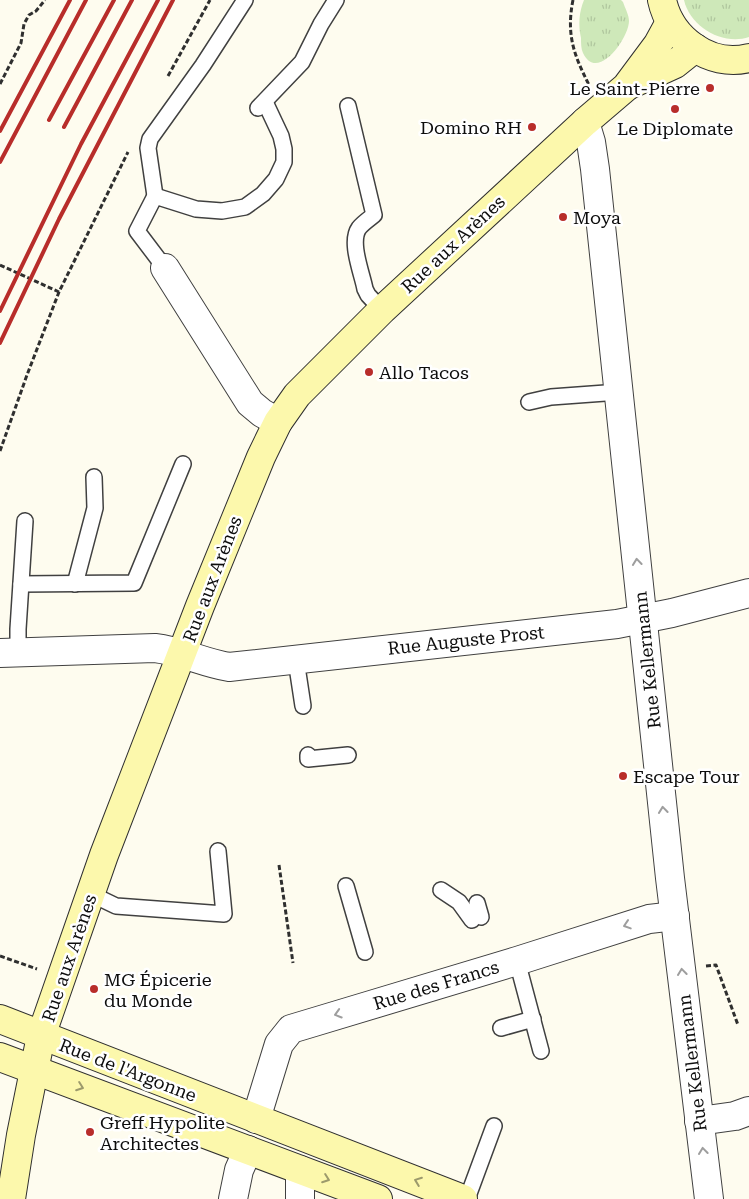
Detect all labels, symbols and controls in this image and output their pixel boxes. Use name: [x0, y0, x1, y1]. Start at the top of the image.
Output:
place label: Le Saint-Pierre: [570, 78, 700, 99]
marker: Le Saint-Pierre: [704, 82, 716, 94]
marker: Le Diplomate: [669, 103, 681, 115]
place label: Domino RH: [420, 117, 522, 138]
place label: Le Diplomate: [617, 118, 733, 139]
marker: Domino RH: [526, 121, 538, 133]
street label: Rue aux Arènes: [397, 191, 509, 297]
place label: Moya: [573, 207, 621, 228]
marker: Moya: [557, 211, 569, 223]
place label: Allo Tacos: [379, 362, 469, 383]
marker: Allo Tacos: [363, 366, 375, 378]
street label: Rue aux Arènes: [178, 513, 246, 645]
one-way arrow: [631, 558, 642, 566]
street label: Rue Kellermann: [629, 590, 665, 730]
street label: Rue Auguste Prost: [387, 621, 546, 659]
place label: Escape Tour: [633, 766, 740, 787]
marker: Escape Tour: [617, 770, 629, 782]
one-way arrow: [658, 806, 669, 814]
street label: Rue aux Arènes: [37, 891, 101, 1025]
one-way arrow: [624, 920, 632, 930]
street label: Rue des Francs: [371, 956, 501, 1014]
one-way arrow: [677, 968, 688, 976]
place label: MG Épicerie du Monde: [104, 969, 212, 1011]
marker: MG Épicerie du Monde: [88, 983, 100, 995]
street label: Rue Kellermann: [673, 993, 711, 1133]
one-way arrow: [335, 1009, 343, 1019]
street label: Rue de l'Argonne: [56, 1034, 200, 1106]
one-way arrow: [75, 1081, 84, 1091]
place label: Greff Hypolite Architectes: [100, 1112, 225, 1154]
marker: Greff Hypolite Architectes: [84, 1126, 96, 1138]
one-way arrow: [698, 1146, 708, 1155]
one-way arrow: [321, 1173, 330, 1183]
one-way arrow: [414, 1177, 423, 1188]

